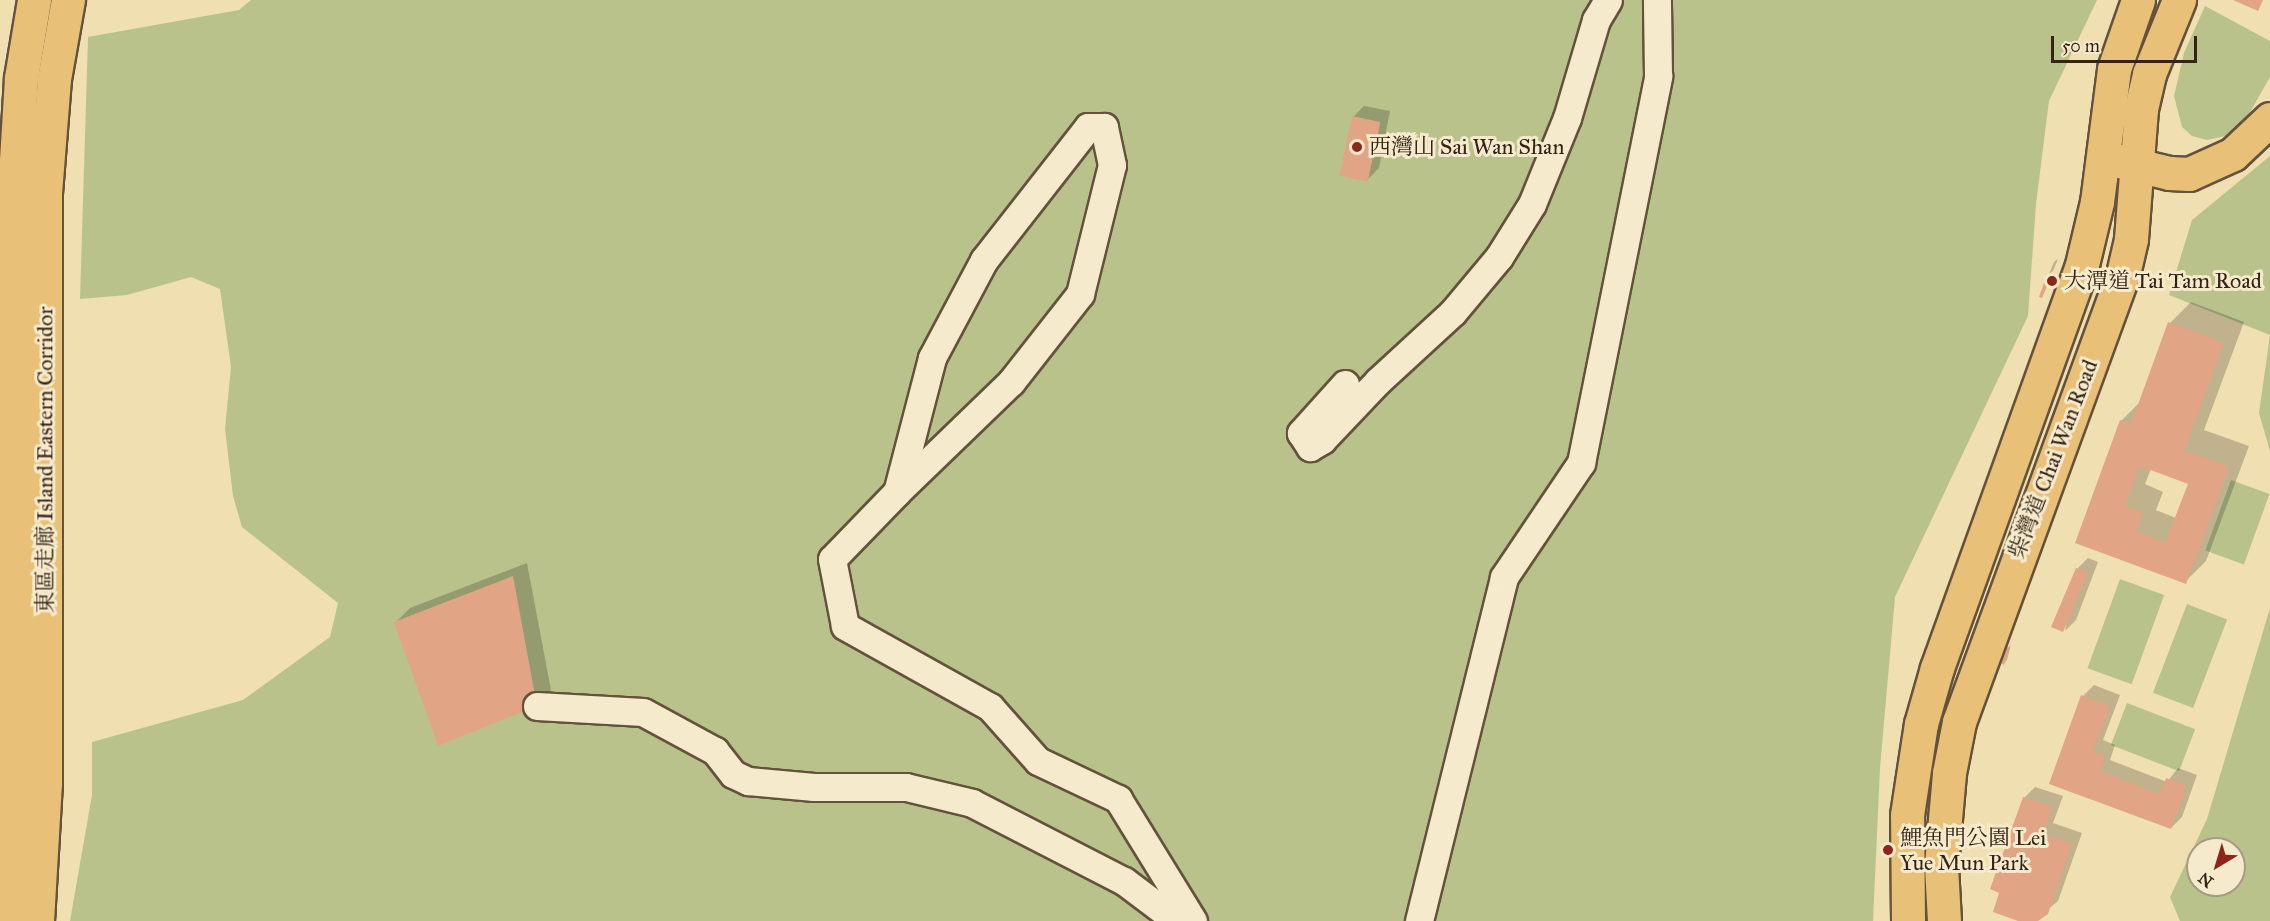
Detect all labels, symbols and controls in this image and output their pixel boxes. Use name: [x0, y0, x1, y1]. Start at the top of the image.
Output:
scale bar: [2054, 24, 2200, 62]
text: 50 m: [2062, 35, 2100, 57]
place label: 西灣山 Sai Wan Shan: [1369, 134, 1564, 160]
marker: 西灣山 Sai Wan Shan: [1350, 140, 1364, 154]
place label: 大潭道 Tai Tam Road: [2064, 268, 2262, 294]
marker: 大潭道 Tai Tam Road: [2045, 274, 2059, 288]
street label: 東區走廊 Island Eastern Corridor: [32, 307, 58, 613]
street label: 柴灣道 Chai Wan Road: [2003, 356, 2103, 562]
place label: 鯉魚門公園 Lei Yue Mun Park: [1900, 824, 2046, 876]
north arrow: [2186, 837, 2246, 897]
marker: 鯉魚門公園 Lei Yue Mun Park: [1881, 843, 1895, 857]
text: N: [2195, 868, 2217, 892]

